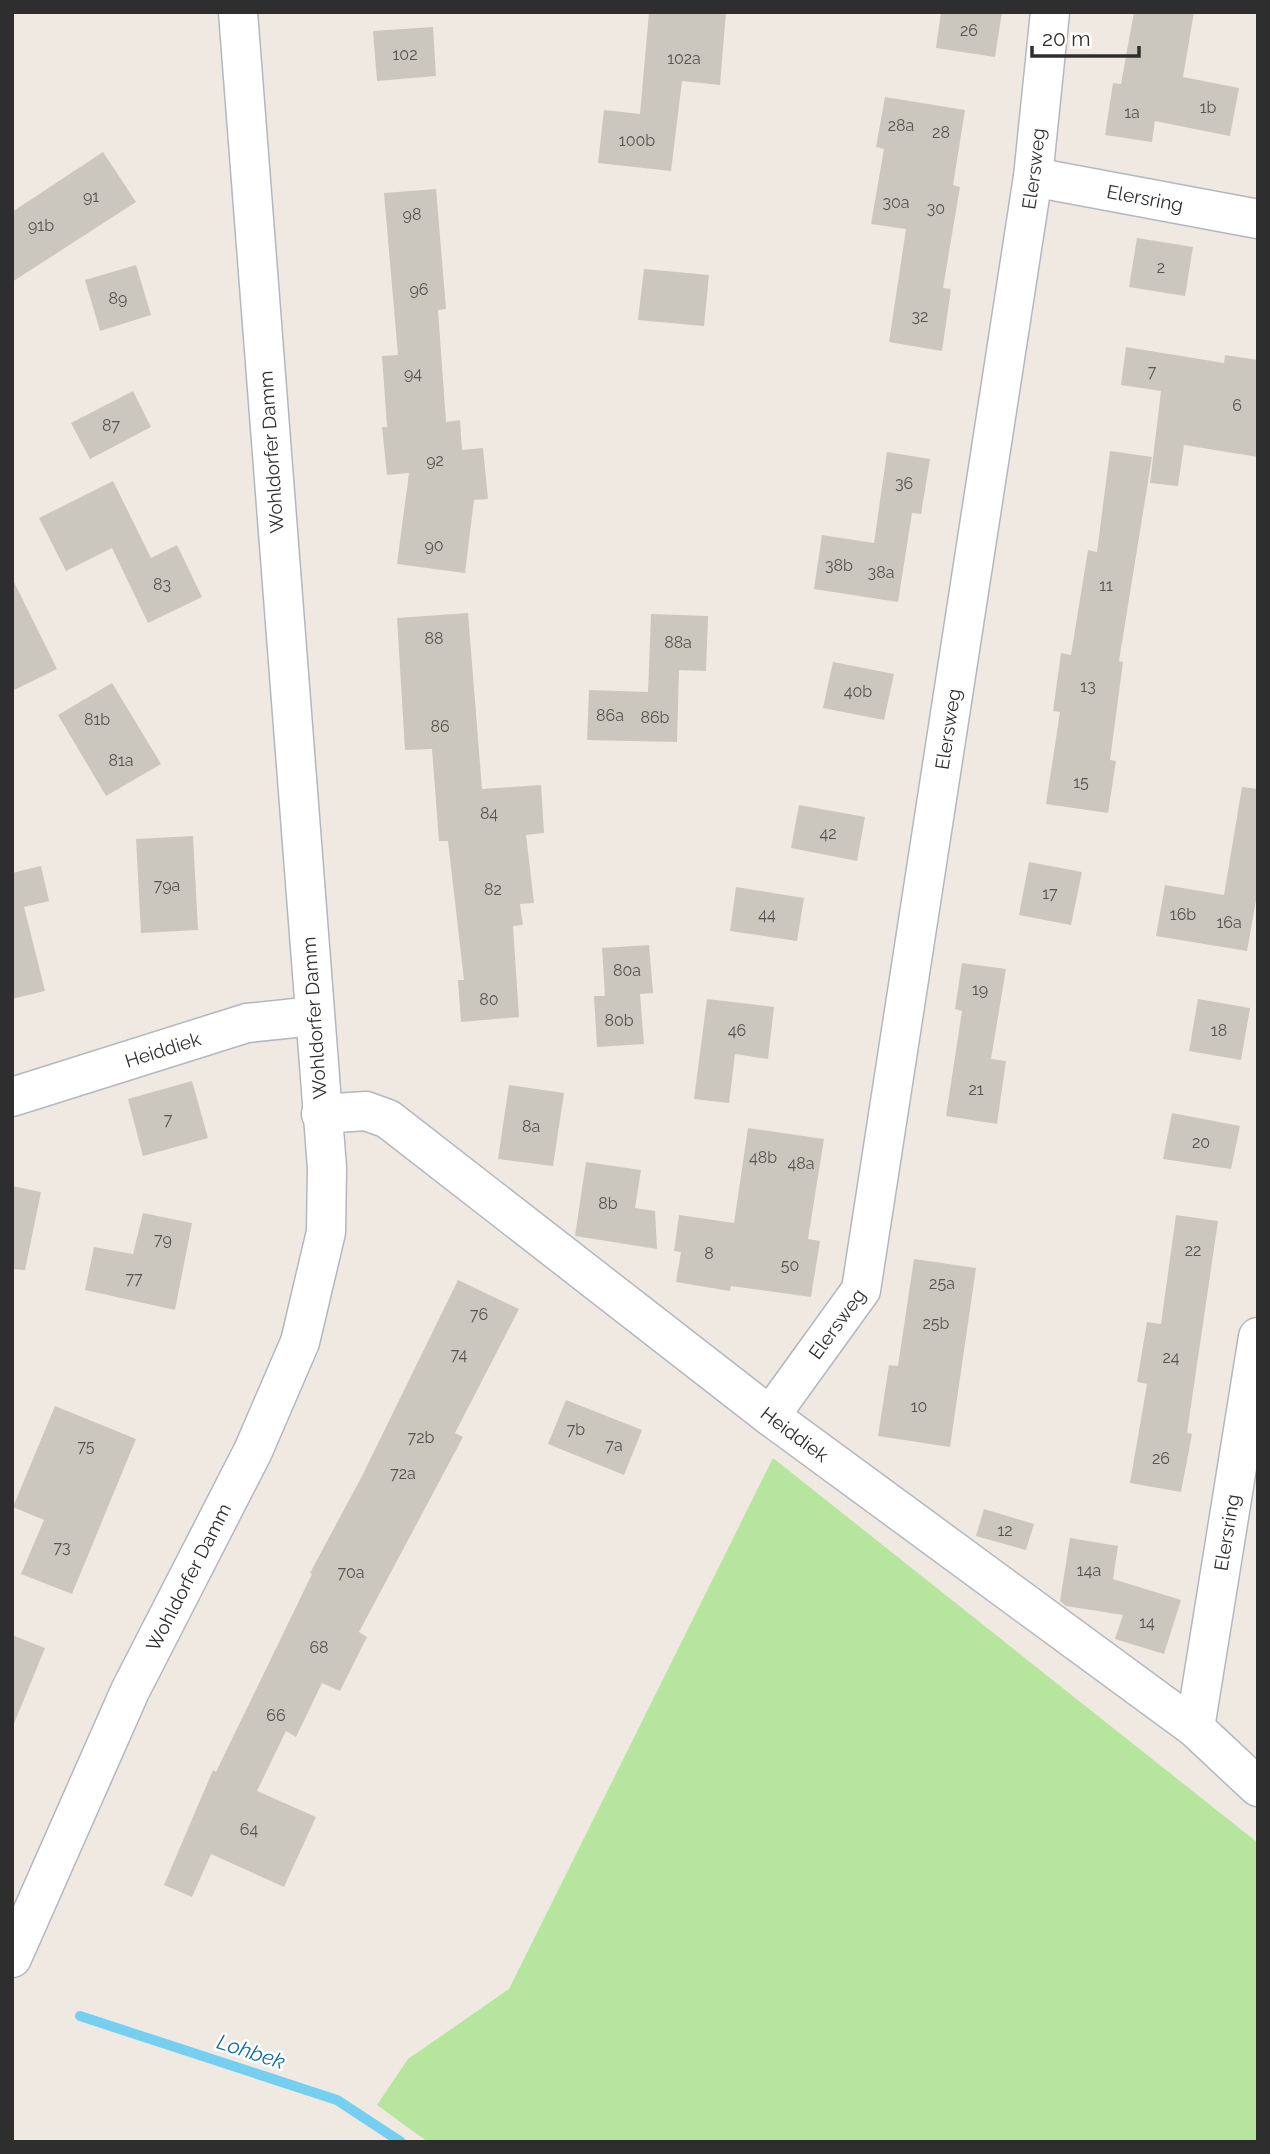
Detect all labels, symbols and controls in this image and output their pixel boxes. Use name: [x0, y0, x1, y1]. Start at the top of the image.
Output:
scale bar: [1032, 14, 1139, 58]
house number: 26: [960, 21, 978, 40]
text: 20 m: [1042, 26, 1090, 51]
house number: 102: [393, 45, 417, 64]
house number: 102a: [667, 49, 701, 68]
house number: 1b: [1200, 98, 1216, 117]
house number: 1a: [1124, 103, 1140, 122]
house number: 28a: [888, 116, 914, 135]
house number: 28: [932, 123, 950, 142]
street label: Elersweg: [1017, 127, 1049, 211]
house number: 100b: [619, 131, 655, 150]
street label: Elersring: [1105, 180, 1185, 216]
house number: 91: [83, 187, 99, 206]
house number: 30a: [882, 193, 910, 212]
house number: 30: [927, 199, 945, 218]
house number: 98: [403, 205, 421, 224]
house number: 91b: [28, 216, 54, 235]
house number: 2: [1157, 258, 1165, 277]
house number: 96: [409, 280, 429, 299]
house number: 89: [109, 289, 127, 308]
house number: 32: [912, 307, 928, 326]
house number: 7: [1148, 362, 1157, 381]
house number: 94: [404, 364, 422, 383]
street label: Wohldorfer Damm: [254, 370, 288, 534]
house number: 6: [1232, 396, 1242, 415]
house number: 87: [102, 416, 120, 435]
house number: 92: [426, 451, 444, 470]
house number: 36: [895, 474, 913, 493]
house number: 90: [424, 536, 444, 555]
house number: 38b: [825, 556, 853, 575]
house number: 38a: [868, 563, 894, 582]
house number: 83: [153, 575, 171, 594]
house number: 11: [1099, 576, 1113, 595]
house number: 88: [425, 629, 443, 648]
house number: 88a: [664, 633, 692, 652]
house number: 13: [1080, 677, 1096, 696]
house number: 40b: [844, 682, 872, 701]
street label: Elersweg: [931, 687, 965, 771]
house number: 86a: [596, 706, 624, 725]
house number: 86b: [640, 708, 670, 727]
house number: 81b: [84, 710, 110, 729]
house number: 86: [430, 717, 450, 736]
house number: 81a: [108, 751, 134, 770]
house number: 15: [1073, 773, 1089, 792]
house number: 84: [480, 804, 498, 823]
house number: 42: [819, 824, 837, 843]
house number: 79a: [154, 876, 180, 895]
house number: 82: [484, 880, 502, 899]
house number: 17: [1042, 884, 1058, 903]
house number: 44: [758, 905, 776, 924]
house number: 16b: [1170, 905, 1196, 924]
house number: 16a: [1216, 913, 1242, 932]
street label: Wohldorfer Damm: [297, 936, 331, 1100]
house number: 80a: [613, 961, 641, 980]
house number: 19: [972, 980, 988, 999]
house number: 80: [479, 990, 499, 1009]
house number: 80b: [604, 1011, 634, 1030]
house number: 46: [728, 1021, 746, 1040]
house number: 18: [1211, 1021, 1227, 1040]
street label: Heiddiek: [122, 1027, 203, 1072]
house number: 21: [968, 1080, 984, 1099]
house number: 7: [164, 1110, 173, 1129]
house number: 8a: [522, 1117, 540, 1136]
house number: 20: [1192, 1133, 1210, 1152]
house number: 48b: [749, 1148, 777, 1167]
house number: 48a: [788, 1154, 814, 1173]
house number: 8b: [598, 1194, 618, 1213]
house number: 79: [154, 1230, 172, 1249]
house number: 22: [1185, 1241, 1201, 1260]
house number: 8: [704, 1244, 714, 1263]
house number: 50: [781, 1256, 799, 1275]
house number: 77: [125, 1269, 143, 1288]
house number: 25a: [929, 1274, 955, 1293]
street label: Elersweg: [804, 1284, 870, 1363]
house number: 76: [470, 1305, 488, 1324]
house number: 25b: [923, 1314, 950, 1333]
house number: 74: [451, 1345, 467, 1364]
house number: 24: [1162, 1348, 1180, 1367]
house number: 10: [911, 1397, 927, 1416]
street label: Heiddiek: [757, 1402, 833, 1466]
house number: 7b: [567, 1420, 585, 1439]
house number: 72b: [408, 1428, 435, 1447]
house number: 7a: [605, 1436, 623, 1455]
house number: 75: [77, 1437, 95, 1456]
house number: 26: [1152, 1449, 1170, 1468]
house number: 72a: [390, 1464, 416, 1483]
street label: Elersring: [1209, 1493, 1244, 1572]
street label: Wohldorfer Damm: [141, 1499, 235, 1655]
house number: 12: [997, 1521, 1013, 1540]
house number: 73: [53, 1538, 71, 1557]
house number: 14a: [1077, 1561, 1101, 1580]
house number: 70a: [337, 1563, 365, 1582]
house number: 14: [1139, 1613, 1155, 1632]
house number: 68: [309, 1638, 329, 1657]
house number: 66: [266, 1706, 286, 1725]
house number: 64: [240, 1820, 258, 1839]
water label: Lohbek: [214, 2029, 288, 2074]

